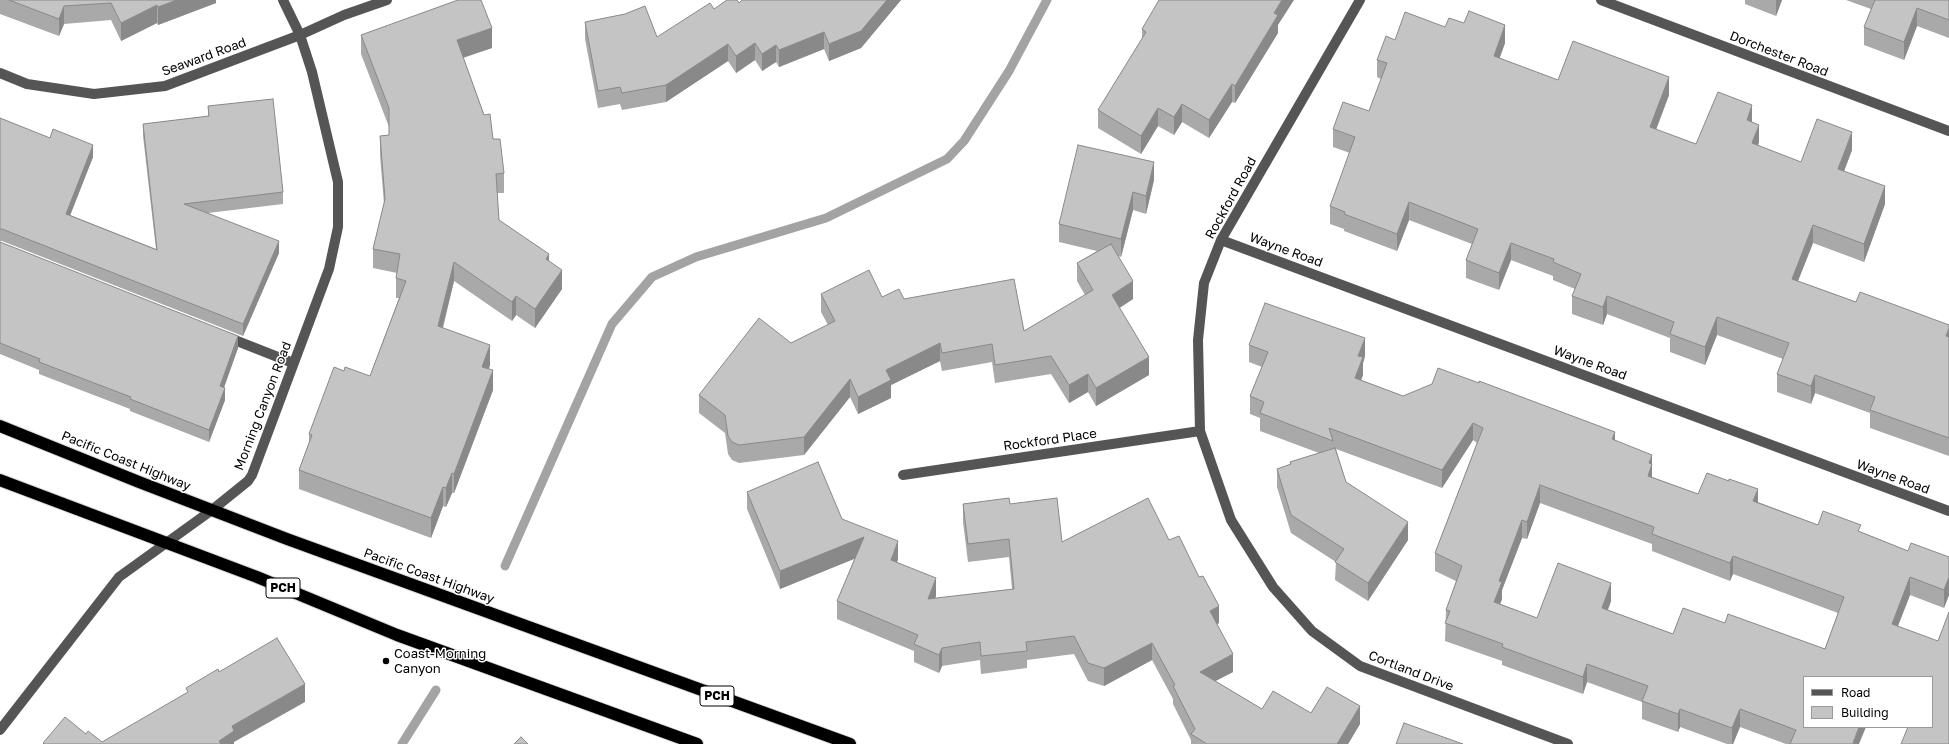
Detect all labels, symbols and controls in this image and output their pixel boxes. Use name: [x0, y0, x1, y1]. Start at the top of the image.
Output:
street label: Dorchester Road: [1728, 28, 1830, 80]
street label: Seaward Road: [160, 34, 248, 80]
street label: Rockford Road: [1202, 154, 1260, 242]
street label: Wayne Road: [1247, 230, 1325, 270]
street label: Morning Canyon Road: [231, 339, 295, 473]
street label: Wayne Road: [1551, 343, 1629, 383]
street label: Rockford Place: [1002, 426, 1098, 454]
street label: Pacific Coast Highway: [59, 428, 193, 494]
street label: Wayne Road: [1854, 457, 1932, 497]
street label: Pacific Coast Highway: [361, 545, 497, 607]
road number: PCH: [266, 578, 300, 598]
place label: Coast-Morning Canyon: [394, 646, 486, 677]
street label: Cortland Drive: [1366, 648, 1456, 694]
marker: Coast-Morning Canyon: [381, 656, 391, 666]
legend: [1803, 676, 1933, 728]
text: Road: [1841, 685, 1870, 700]
road number: PCH: [700, 686, 734, 706]
text: Building: [1841, 705, 1889, 720]

